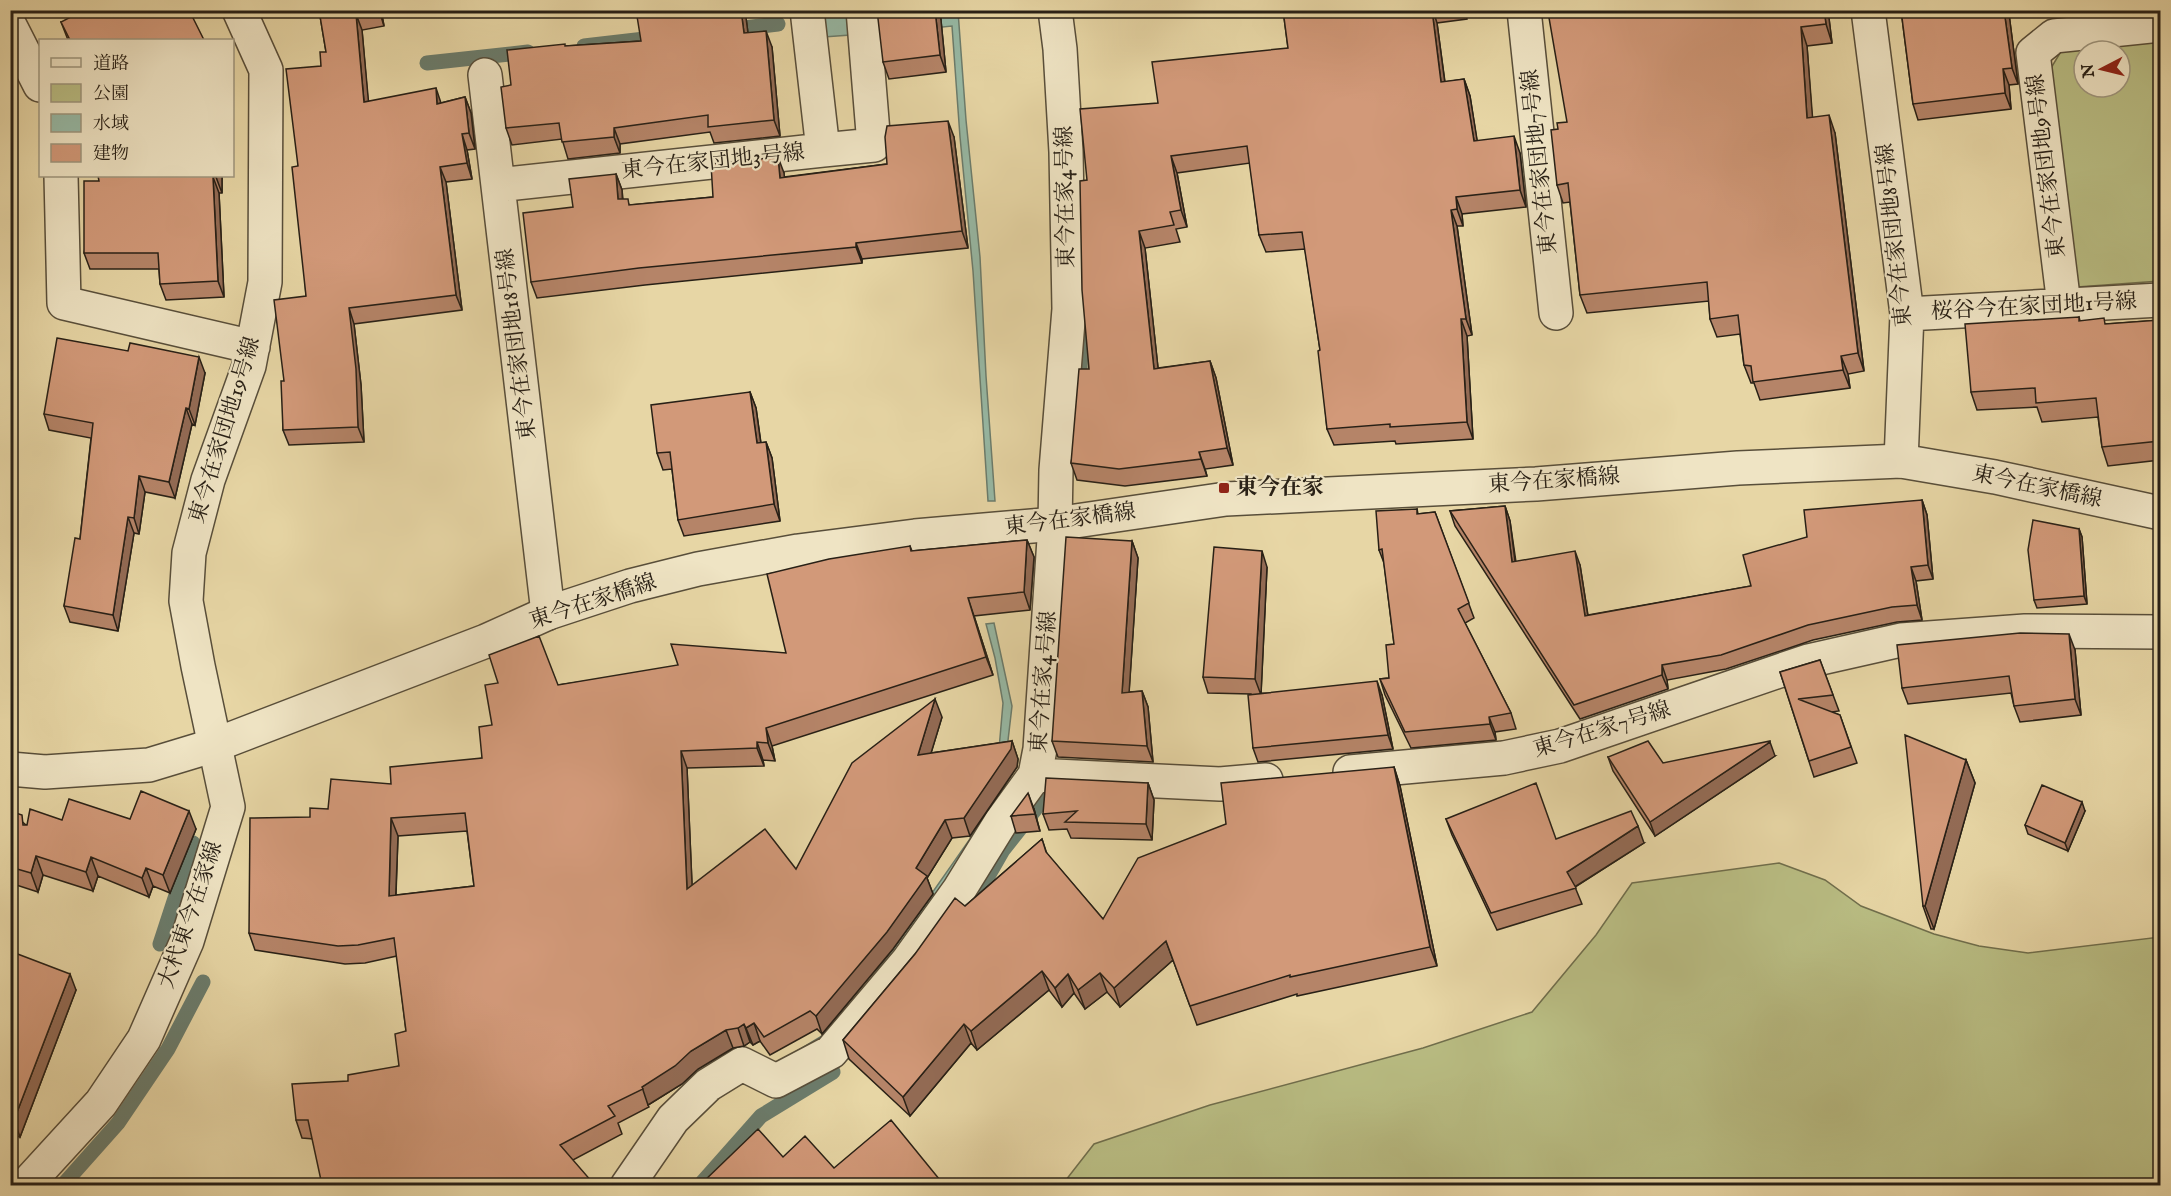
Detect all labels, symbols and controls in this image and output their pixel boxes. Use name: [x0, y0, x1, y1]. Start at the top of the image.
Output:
legend: [39, 39, 234, 177]
north arrow: [2072, 39, 2132, 99]
text: 道路: [93, 53, 129, 76]
text: N: [2078, 62, 2100, 80]
street label: 東今在家団地7号線: [1516, 68, 1564, 256]
street label: 東今在家団地9号線: [2022, 72, 2072, 260]
text: 公園: [93, 83, 129, 106]
text: 水域: [93, 113, 129, 136]
street label: 東今在家4号線: [1051, 125, 1081, 269]
street label: 東今在家団地3号線: [620, 138, 806, 186]
street label: 東今在家団地8号線: [1871, 142, 1919, 328]
text: 建物: [93, 143, 129, 166]
street label: 東今在家団地18号線: [491, 247, 543, 441]
street label: 桜谷今在家団地1号線: [1930, 288, 2138, 326]
street label: 東今在家団地19号線: [183, 333, 267, 527]
street label: 東今在家橋線: [1970, 460, 2104, 514]
street label: 東今在家橋線: [1487, 462, 1621, 500]
place label: 東今在家: [1236, 474, 1324, 502]
marker: 東今在家: [1217, 481, 1231, 495]
street label: 東今在家橋線: [1003, 498, 1137, 542]
street label: 東今在家橋線: [526, 568, 660, 636]
street label: 東今在家4号線: [1025, 610, 1063, 754]
street label: 東今在家7号線: [1530, 696, 1674, 764]
street label: 大杙東今在家線: [153, 838, 229, 992]

